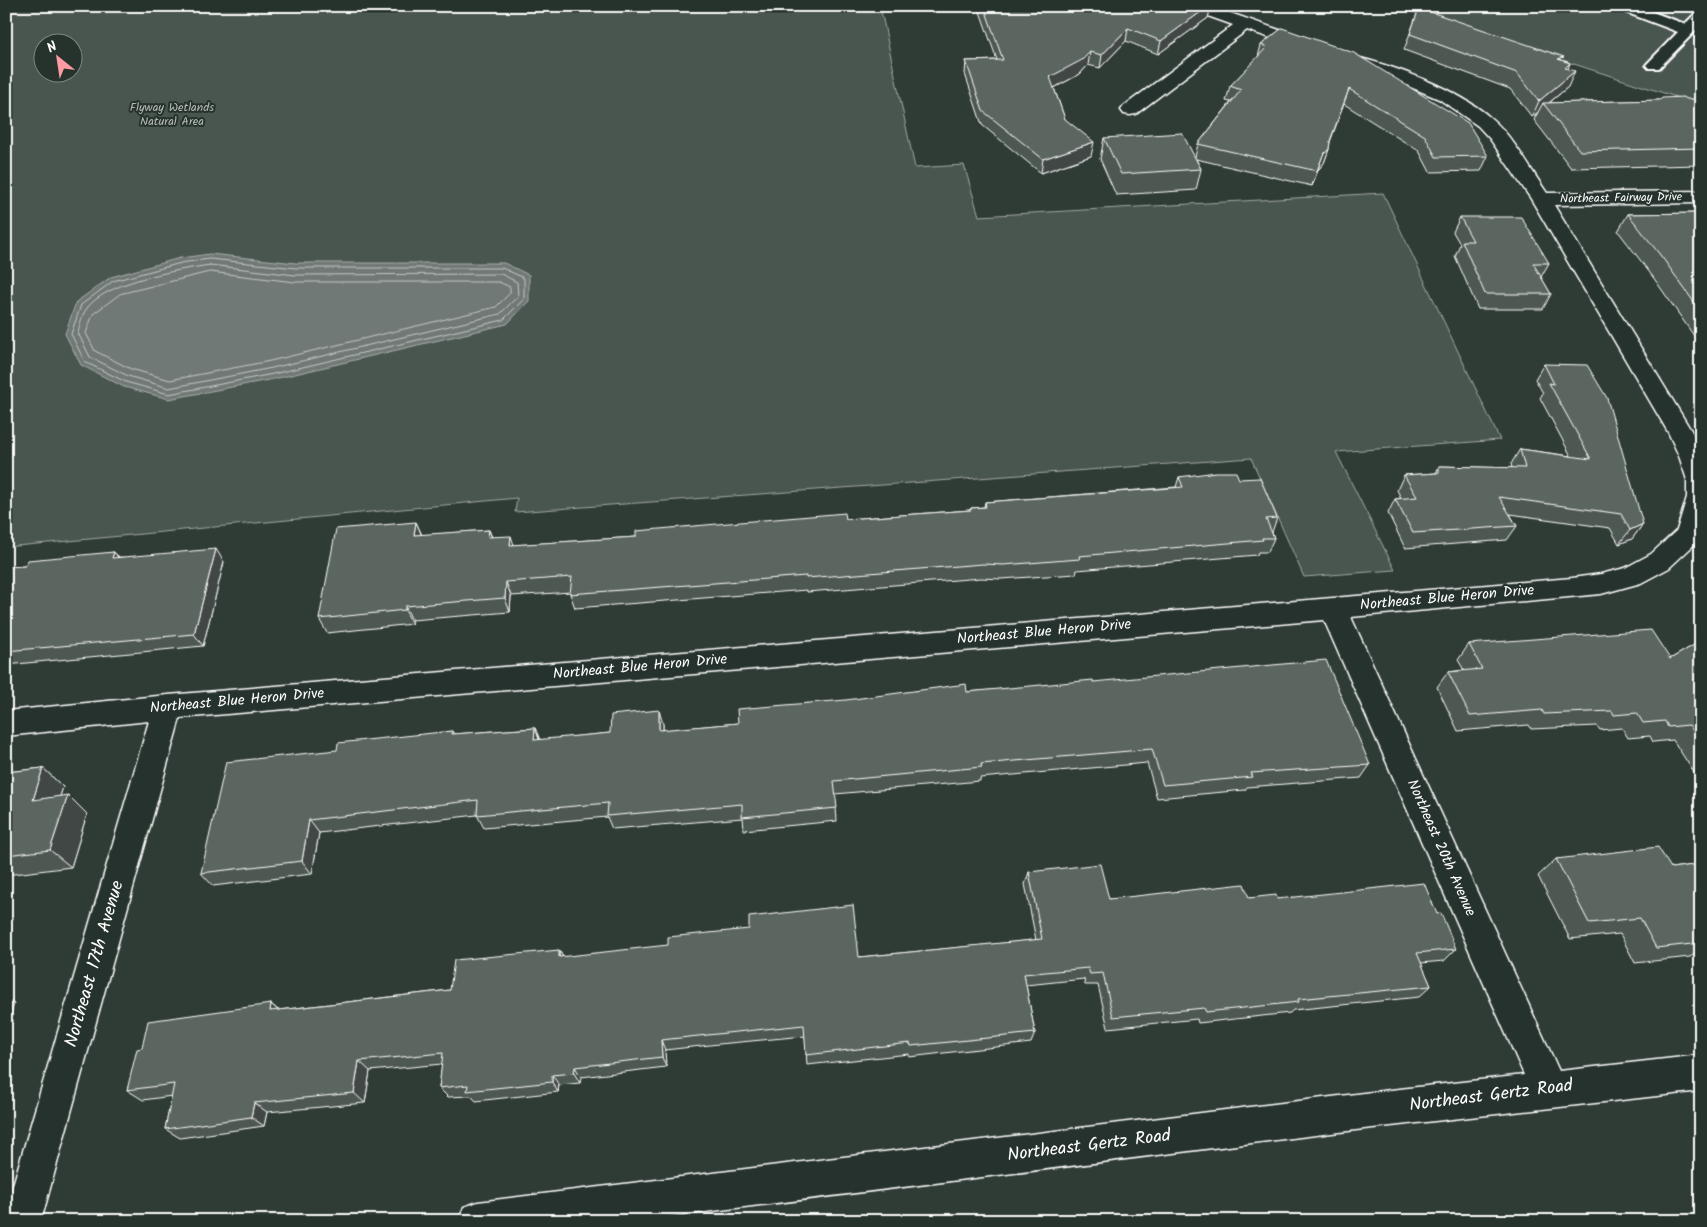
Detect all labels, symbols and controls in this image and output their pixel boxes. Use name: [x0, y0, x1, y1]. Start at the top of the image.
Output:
north arrow: [32, 32, 82, 82]
text: N: [43, 36, 61, 59]
park label: Flyway Wetlands Natural Area: [130, 98, 214, 131]
street label: Northeast Fairway Drive: [1560, 187, 1683, 209]
street label: Northeast Blue Heron Drive: [1359, 578, 1535, 618]
street label: Northeast Blue Heron Drive: [956, 612, 1132, 652]
street label: Northeast Blue Heron Drive: [552, 647, 728, 687]
street label: Northeast Blue Heron Drive: [149, 681, 325, 721]
street label: Northeast 20th Avenue: [1400, 776, 1482, 921]
street label: Northeast 17th Avenue: [57, 877, 133, 1051]
street label: Northeast Gertz Road: [1408, 1071, 1575, 1120]
street label: Northeast Gertz Road: [1006, 1121, 1173, 1170]

